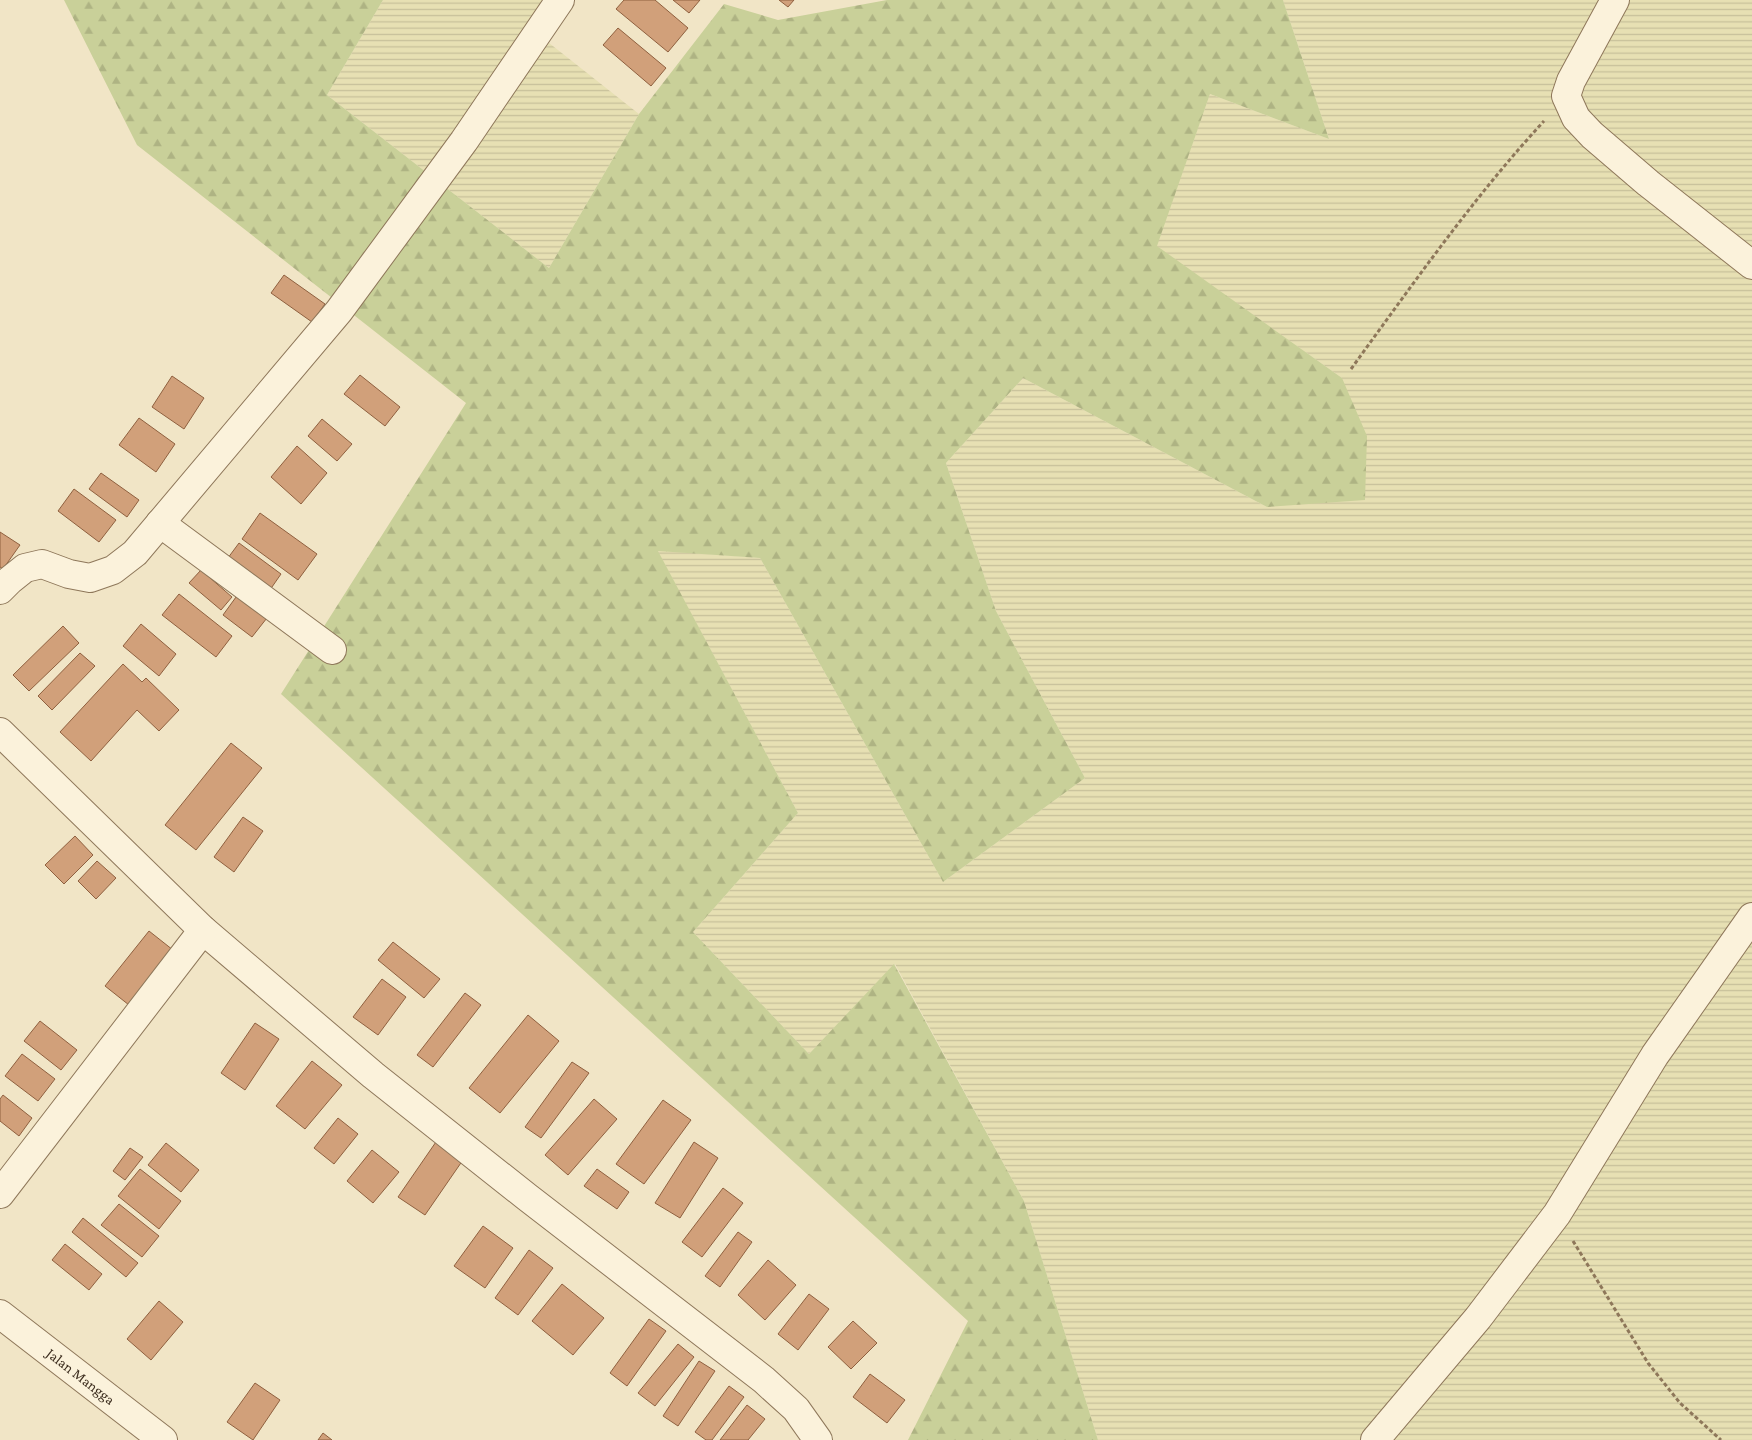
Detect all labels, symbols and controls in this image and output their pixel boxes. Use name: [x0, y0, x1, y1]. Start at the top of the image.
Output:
street label: Jalan Mangga: [41, 1344, 118, 1408]

